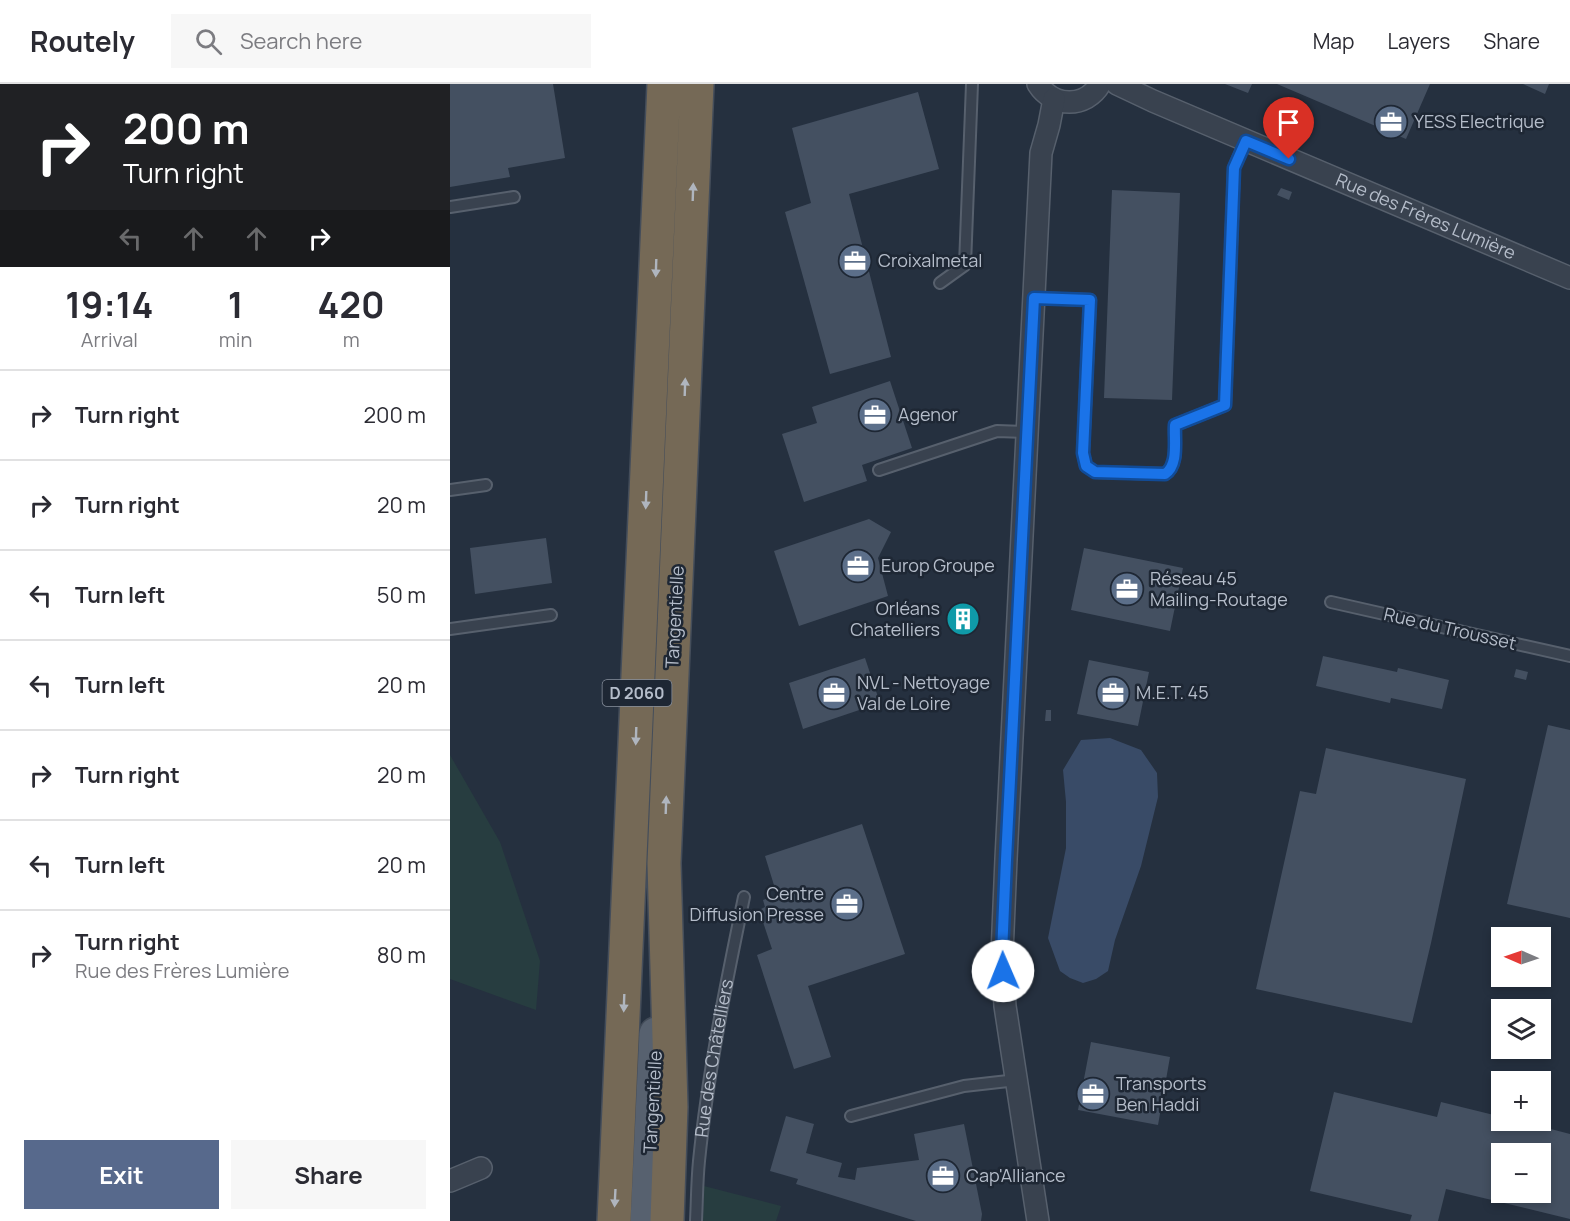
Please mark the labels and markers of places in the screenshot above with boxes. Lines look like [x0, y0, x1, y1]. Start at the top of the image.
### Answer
pin [1263, 97, 1314, 159]
office icon: YESS Electrique [1373, 104, 1409, 140]
place label: YESS Electrique [1414, 109, 1545, 133]
office icon: Croixalmetal [837, 243, 873, 279]
place label: Croixalmetal [878, 248, 983, 272]
office icon: Agenor [857, 397, 893, 433]
place label: Agenor [898, 402, 959, 426]
office icon: Europ Groupe [840, 548, 876, 584]
place label: Europ Groupe [881, 553, 995, 577]
place label: Réseau 45 Mailing-Routage [1150, 566, 1288, 611]
office icon: Réseau 45 Mailing-Routage [1109, 571, 1145, 607]
place label: Orléans Chatelliers [850, 596, 940, 641]
building icon: Orléans Chatelliers [945, 601, 981, 637]
place label: NVL - Nettoyage Val de Loire [857, 670, 990, 715]
office icon: NVL - Nettoyage Val de Loire [816, 675, 852, 711]
office icon: M.E.T. 45 [1095, 675, 1131, 711]
place label: M.E.T. 45 [1136, 680, 1209, 704]
place label: Centre Diffusion Presse [689, 881, 824, 926]
office icon: Centre Diffusion Presse [829, 886, 865, 922]
place label: Transports Ben Haddi [1116, 1071, 1207, 1116]
office icon: Transports Ben Haddi [1075, 1076, 1111, 1112]
office icon: Cap'Alliance [925, 1158, 961, 1194]
place label: Cap'Alliance [966, 1163, 1066, 1187]

